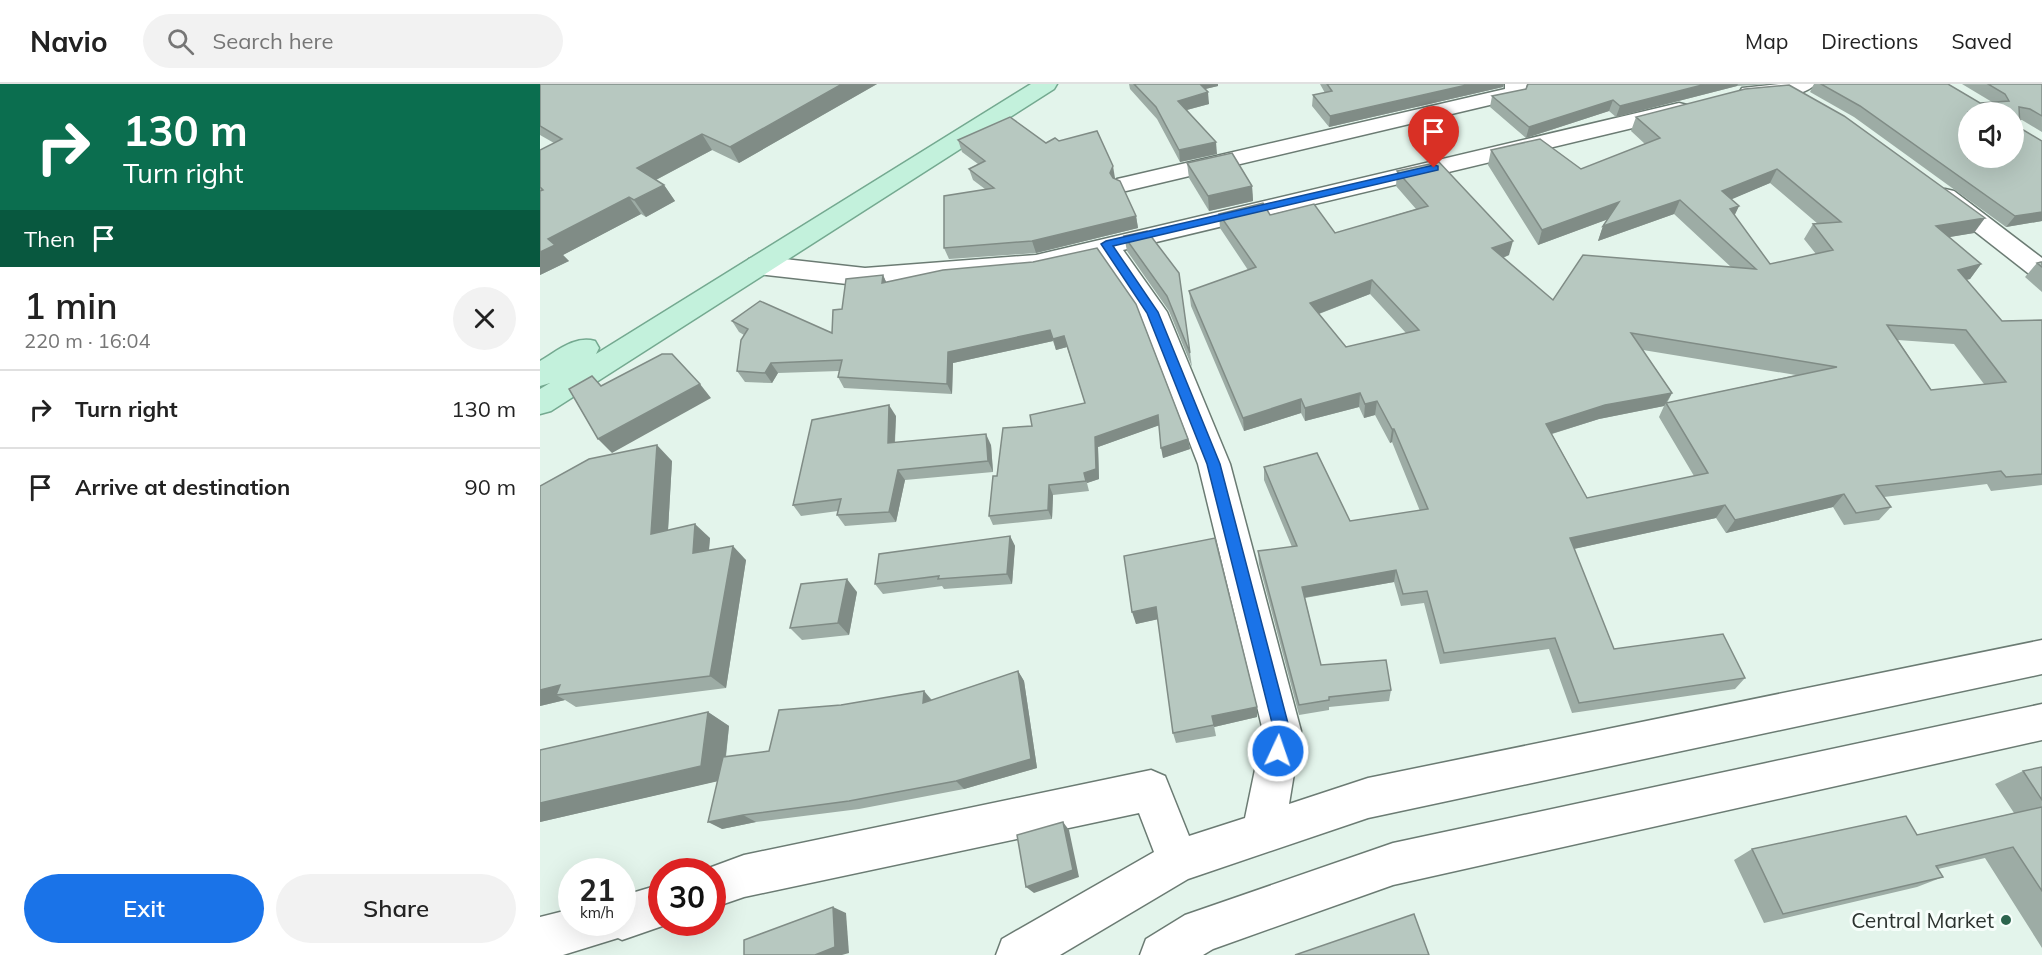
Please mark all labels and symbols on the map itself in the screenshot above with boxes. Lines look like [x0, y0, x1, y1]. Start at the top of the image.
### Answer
pin [1408, 106, 1459, 168]
position arrow [1246, 719, 1310, 783]
speed limit sign: 30 [648, 858, 726, 936]
place label: Central Market [1851, 907, 1994, 933]
marker: Central Market [1999, 913, 2013, 927]

